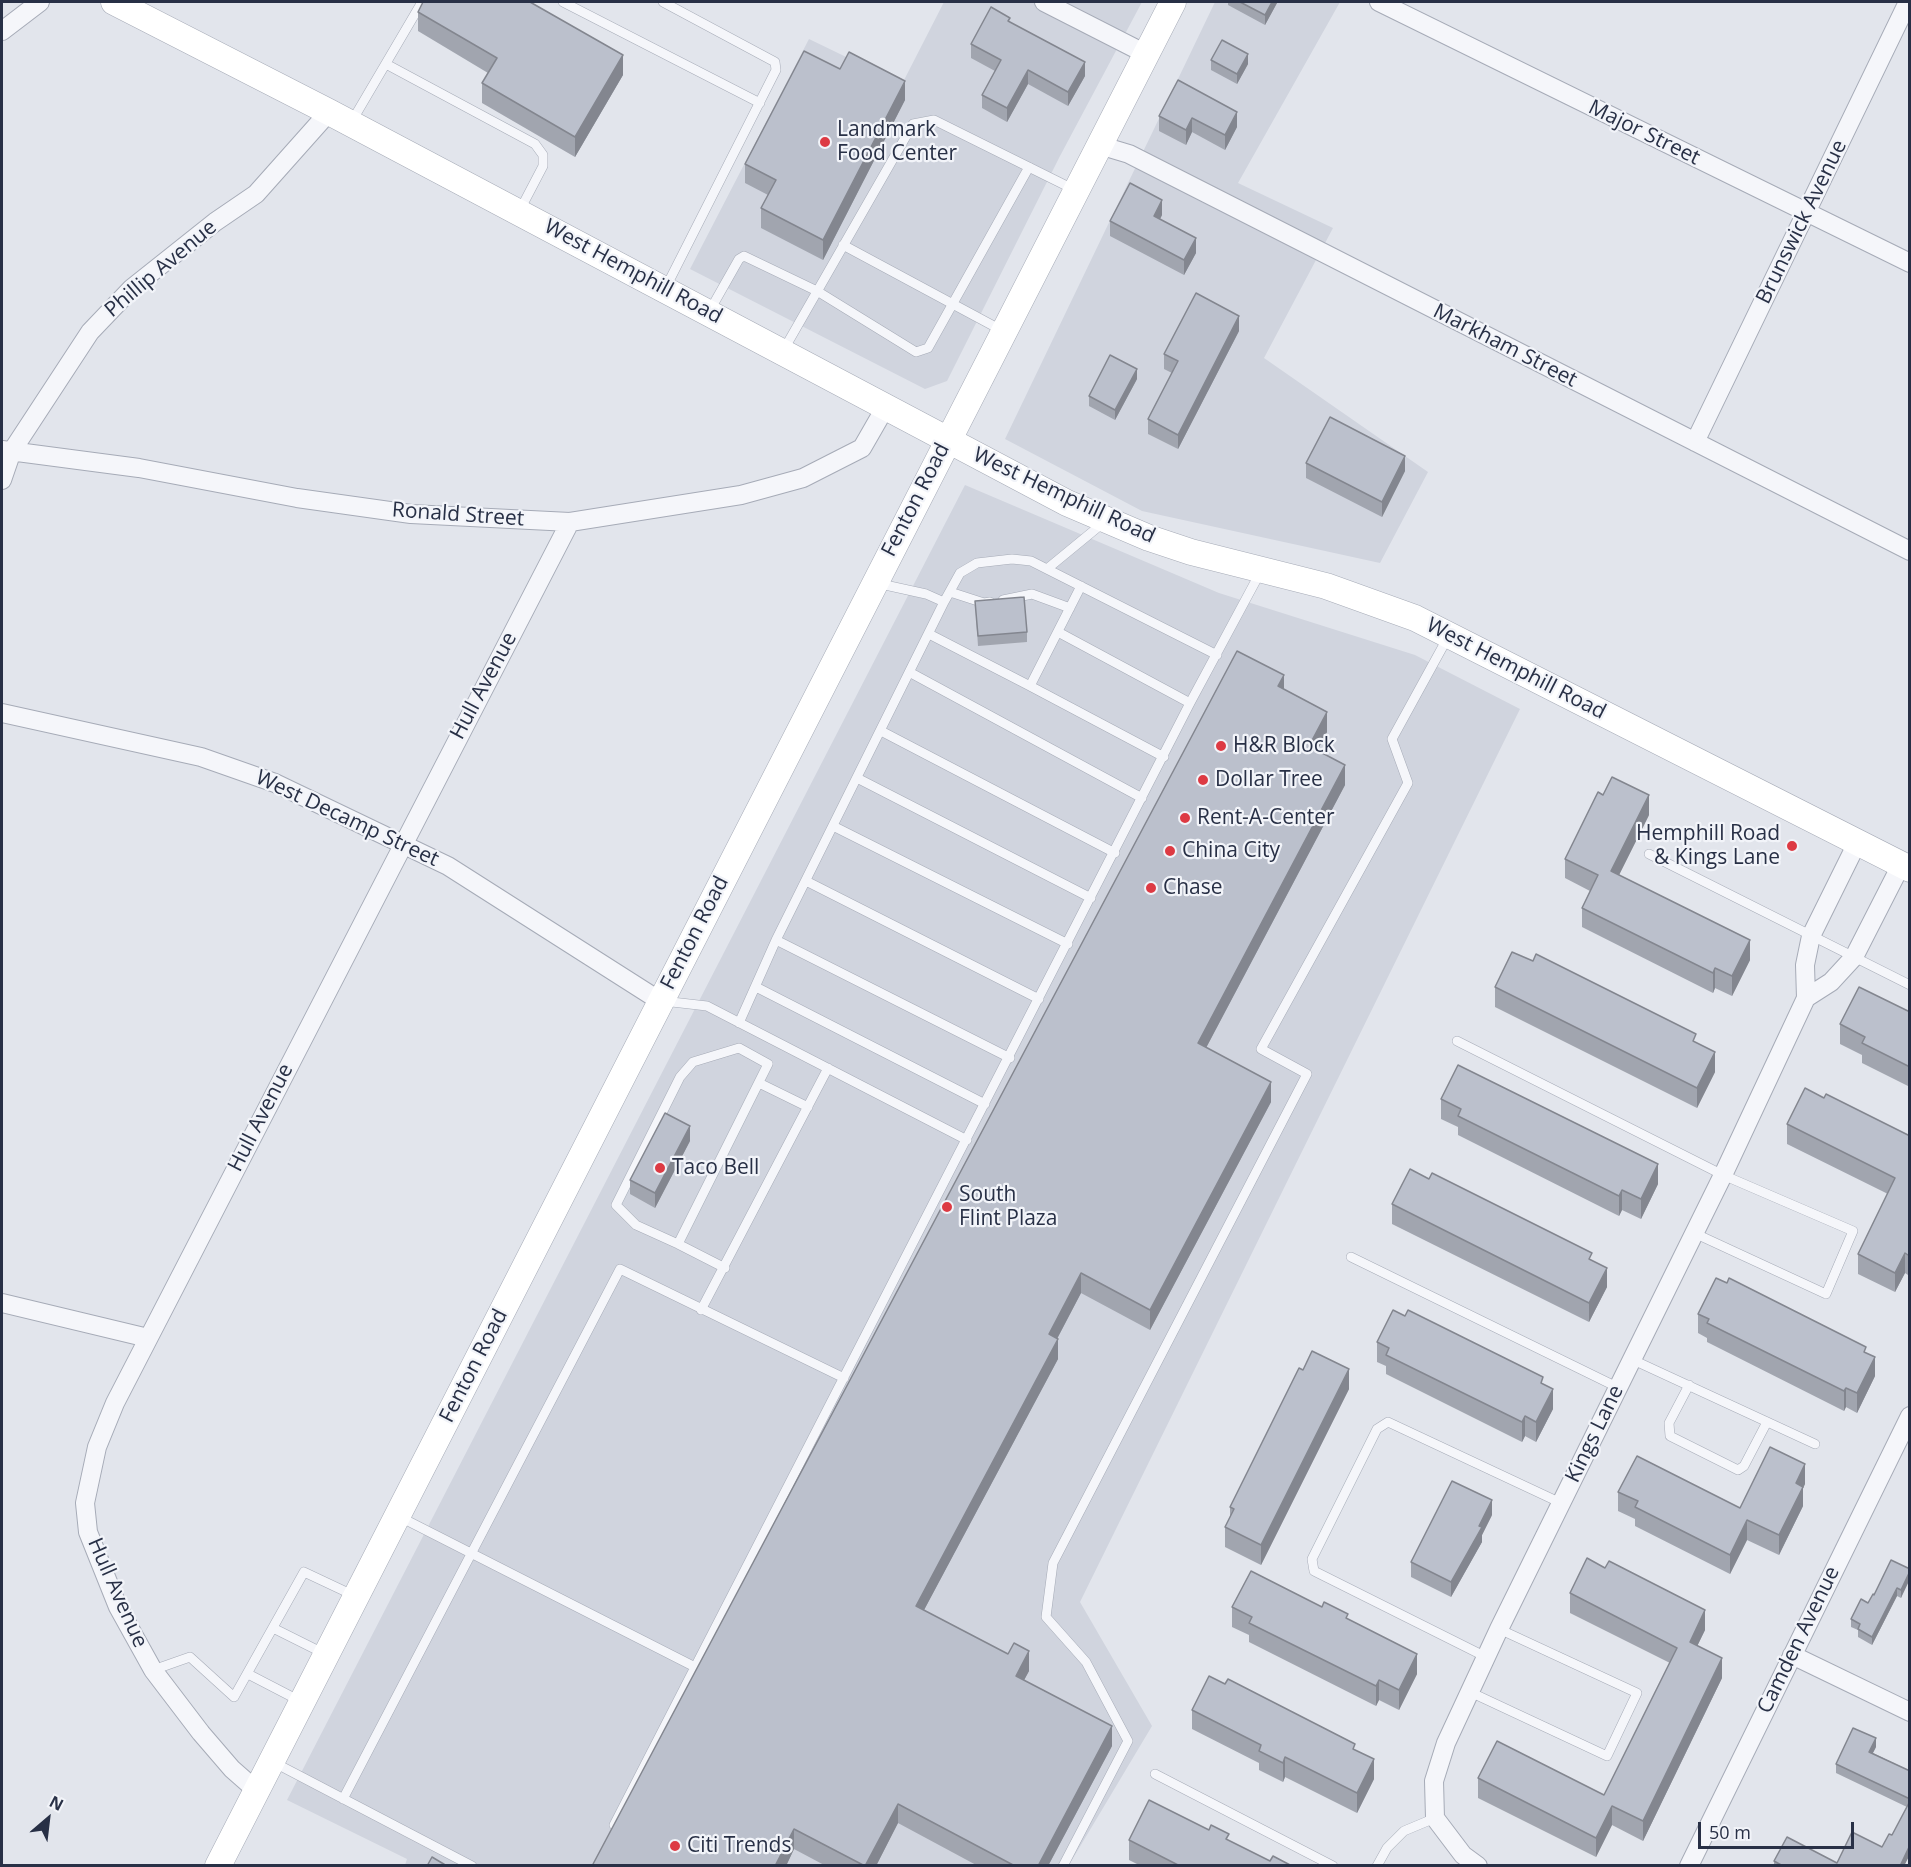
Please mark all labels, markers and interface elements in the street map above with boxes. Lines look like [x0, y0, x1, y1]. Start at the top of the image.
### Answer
street label: Major Street [1584, 95, 1704, 171]
place label: Landmark Food Center [837, 117, 957, 167]
marker: Landmark Food Center [818, 135, 832, 149]
street label: Brunswick Avenue [1751, 136, 1853, 308]
street label: West Hemphill Road [540, 214, 726, 330]
street label: Phillip Avenue [100, 215, 222, 323]
street label: Markham Street [1429, 299, 1581, 393]
street label: Fenton Road [877, 439, 955, 561]
street label: West Hemphill Road [969, 443, 1159, 549]
street label: Ronald Street [391, 498, 525, 532]
street label: West Hemphill Road [1422, 613, 1610, 725]
street label: Hull Avenue [445, 628, 523, 744]
place label: H&R Block [1233, 733, 1335, 759]
marker: H&R Block [1214, 739, 1228, 753]
street label: West Decamp Street [251, 765, 443, 873]
place label: Dollar Tree [1215, 767, 1323, 793]
marker: Dollar Tree [1196, 773, 1210, 787]
place label: Rent-A-Center [1197, 805, 1335, 831]
marker: Rent-A-Center [1178, 811, 1192, 825]
place label: Hemphill Road & Kings Lane [1636, 821, 1780, 871]
place label: China City [1182, 838, 1280, 864]
marker: Hemphill Road & Kings Lane [1785, 839, 1799, 853]
marker: China City [1163, 844, 1177, 858]
street label: Fenton Road [656, 872, 734, 994]
place label: Chase [1163, 875, 1223, 901]
marker: Chase [1144, 881, 1158, 895]
street label: Hull Avenue [223, 1060, 299, 1176]
place label: Taco Bell [672, 1155, 759, 1181]
marker: Taco Bell [653, 1161, 667, 1175]
place label: South Flint Plaza [959, 1182, 1057, 1232]
marker: South Flint Plaza [940, 1200, 954, 1214]
street label: Fenton Road [435, 1305, 513, 1427]
street label: Kings Lane [1561, 1381, 1629, 1487]
street label: Hull Avenue [82, 1534, 152, 1652]
street label: Camden Avenue [1753, 1562, 1845, 1718]
north arrow [18, 1789, 78, 1849]
text: N [46, 1790, 67, 1816]
scale bar [1701, 1810, 1857, 1848]
text: 50 m [1709, 1820, 1751, 1844]
place label: Citi Trends [687, 1833, 791, 1859]
marker: Citi Trends [668, 1839, 682, 1853]

